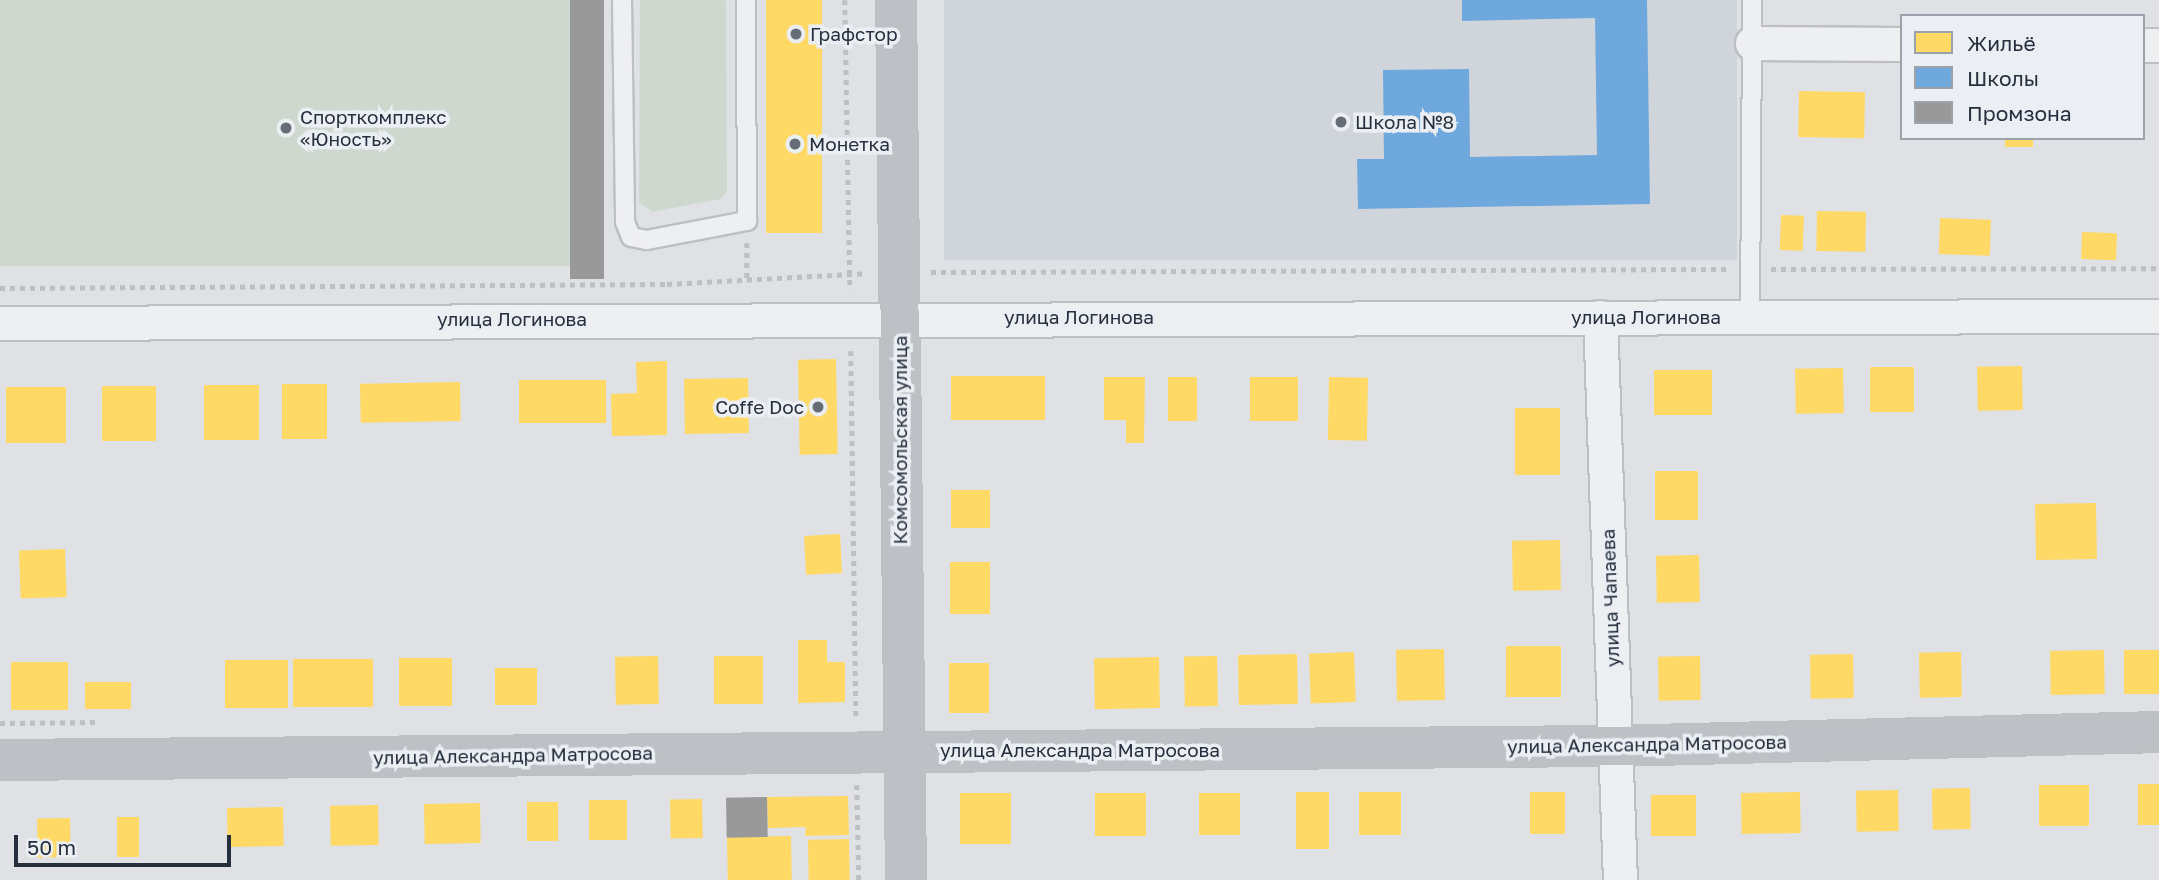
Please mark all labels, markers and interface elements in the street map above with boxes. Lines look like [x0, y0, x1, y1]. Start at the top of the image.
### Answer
legend [1900, 14, 2145, 140]
place label: Графстор [810, 23, 898, 45]
marker: Графстор [788, 26, 804, 42]
text: Жильё [1967, 30, 2036, 56]
text: Школы [1967, 65, 2039, 91]
text: Промзона [1967, 100, 2072, 126]
place label: Спорткомплекс «Юность» [300, 106, 447, 150]
place label: Школа №8 [1355, 111, 1454, 133]
marker: Школа №8 [1333, 114, 1349, 130]
marker: Спорткомплекс «Юность» [278, 120, 294, 136]
place label: Монетка [809, 133, 890, 155]
marker: Монетка [787, 136, 803, 152]
street label: улица Логинова [1004, 306, 1154, 328]
street label: улица Логинова [1571, 306, 1721, 328]
street label: улица Логинова [437, 308, 587, 330]
street label: Комсомольская улица [889, 336, 911, 544]
place label: Coffe Doc [715, 396, 804, 418]
marker: Coffe Doc [810, 399, 826, 415]
street label: улица Чапаева [1596, 528, 1624, 668]
street label: улица Александра Матросова [1507, 730, 1787, 758]
street label: улица Александра Матросова [940, 739, 1220, 761]
street label: улица Александра Матросова [373, 741, 653, 769]
scale bar [18, 820, 234, 864]
text: 50 m [27, 834, 76, 860]

